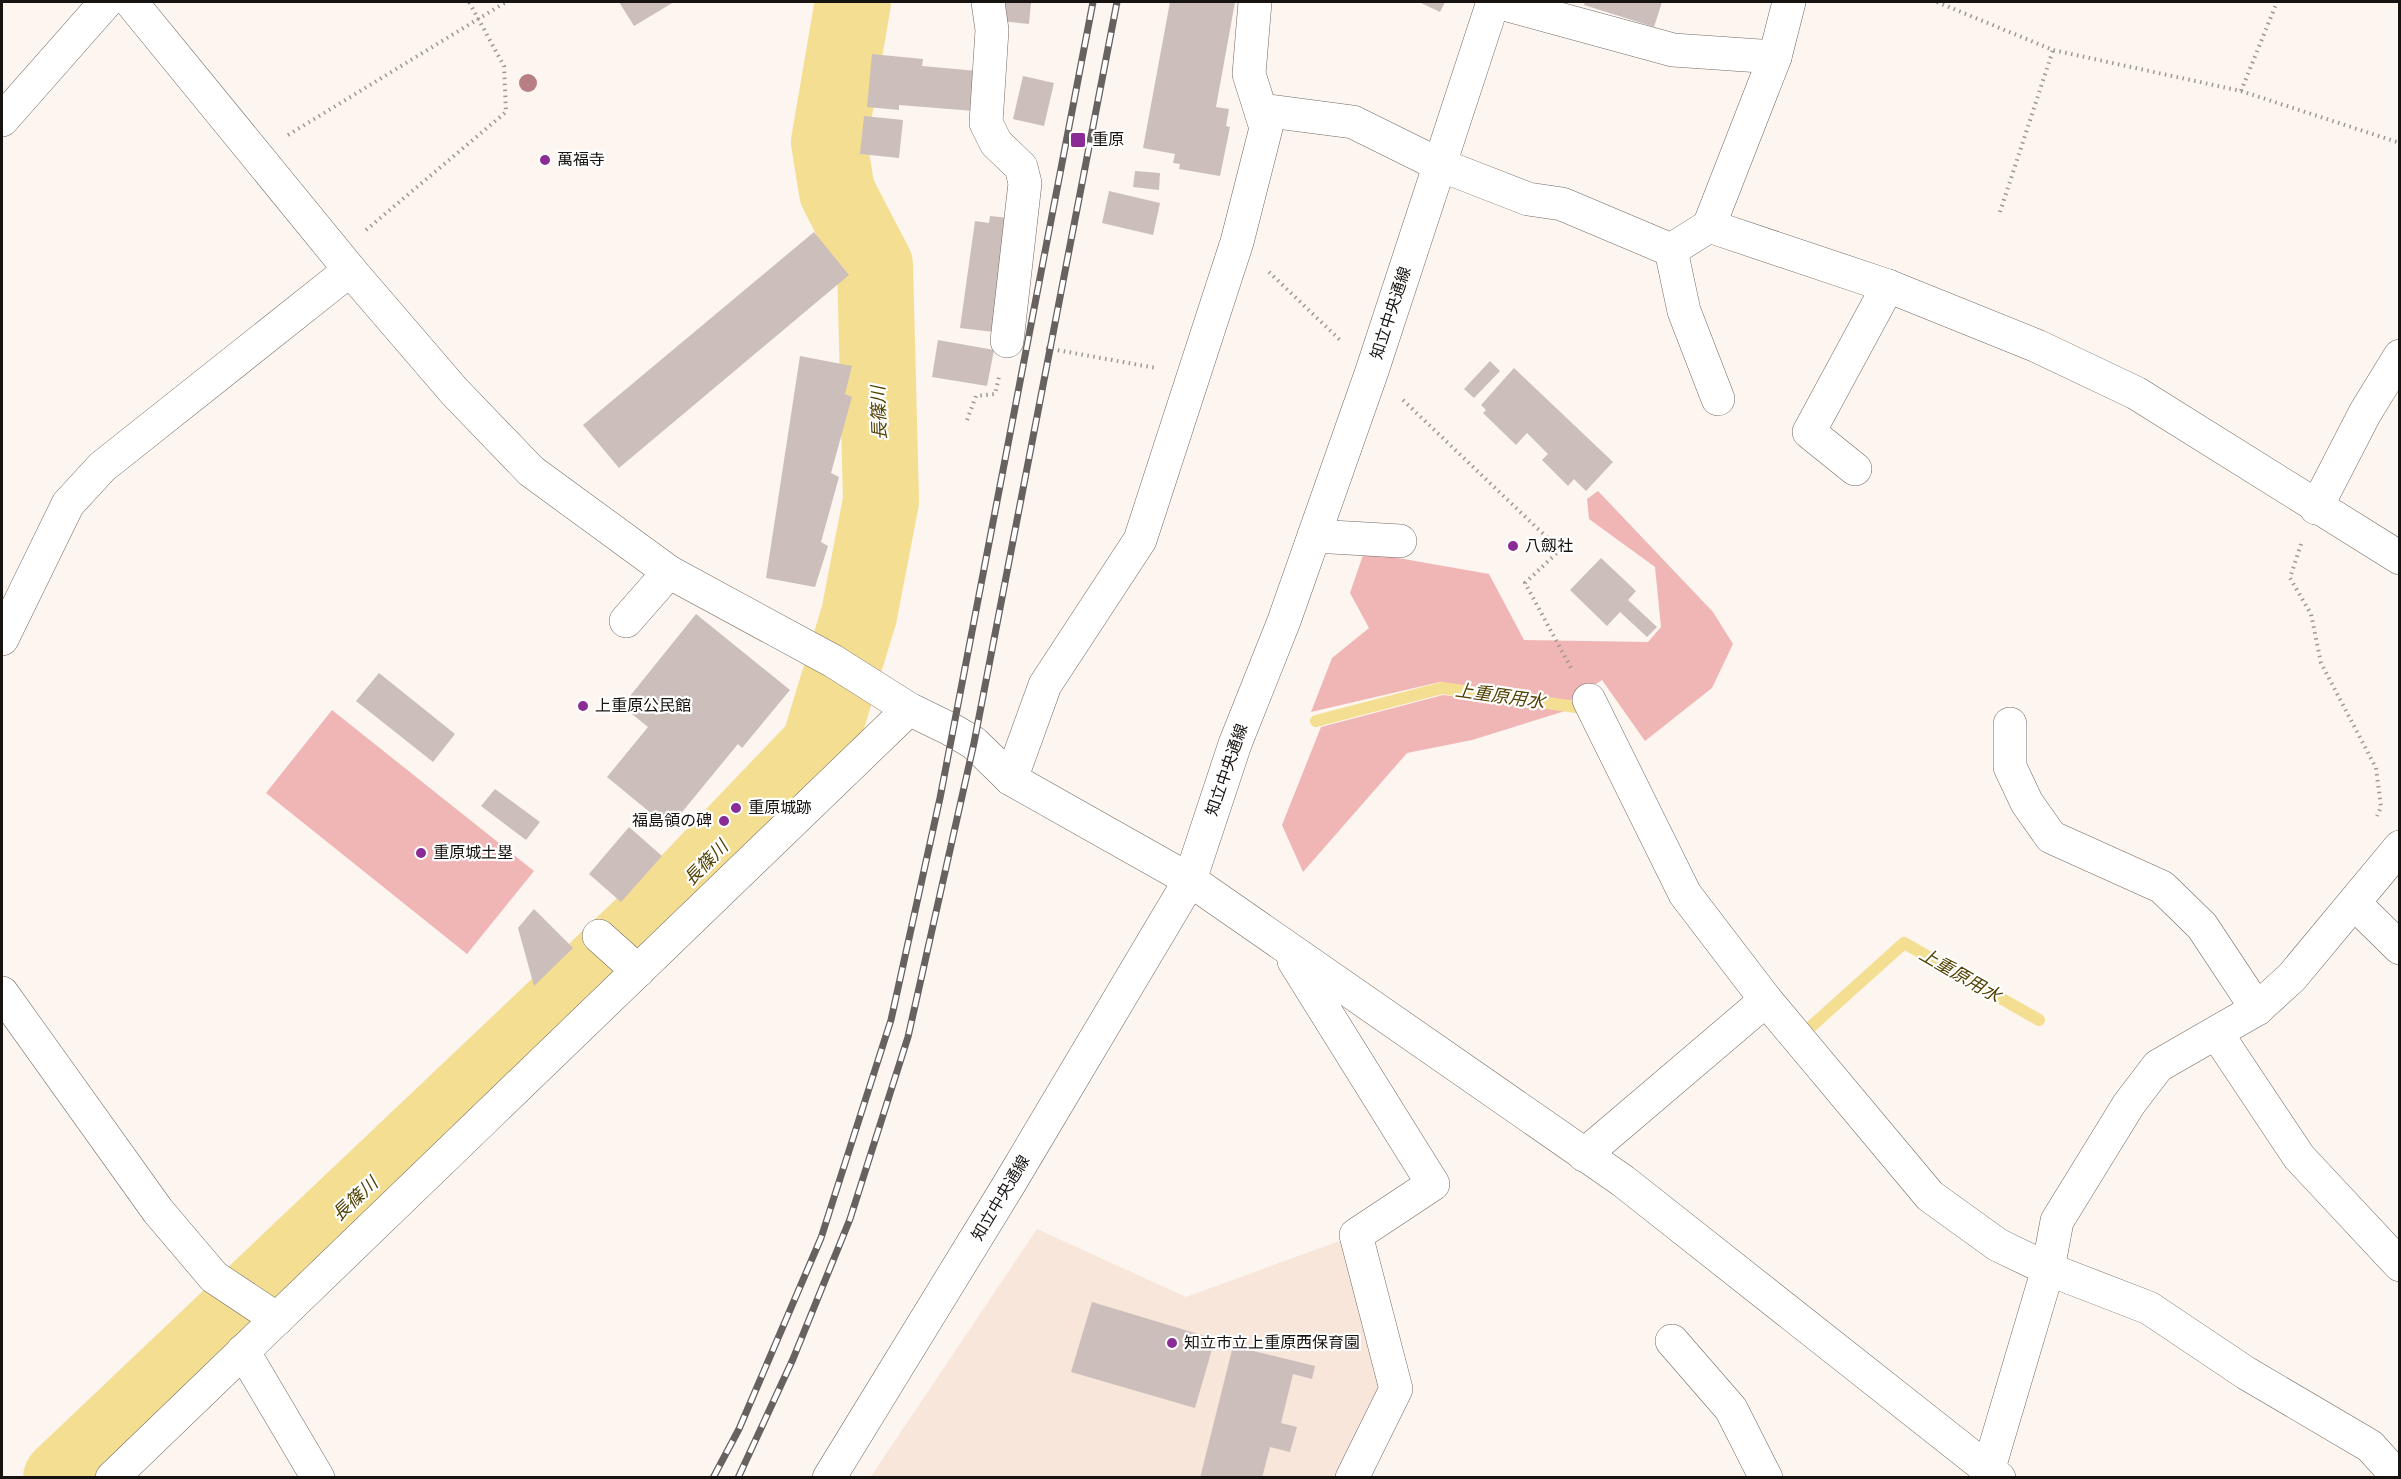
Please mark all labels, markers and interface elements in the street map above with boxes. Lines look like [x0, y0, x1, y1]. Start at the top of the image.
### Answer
place label: 重原 [1092, 130, 1124, 150]
marker: 重原 [1069, 131, 1087, 149]
place label: 萬福寺 [557, 150, 605, 170]
marker: 萬福寺 [538, 153, 552, 167]
street label: 知立中央通線 [1367, 264, 1415, 362]
water label: 長篠川 [867, 384, 891, 440]
place label: 八劔社 [1525, 536, 1573, 556]
marker: 八劔社 [1506, 539, 1520, 553]
water label: 上重原用水 [1454, 679, 1548, 713]
place label: 上重原公民館 [595, 696, 691, 716]
marker: 上重原公民館 [576, 699, 590, 713]
street label: 知立中央通線 [1202, 721, 1252, 819]
place label: 重原城跡 [748, 798, 812, 818]
marker: 重原城跡 [729, 801, 743, 815]
place label: 福島領の碑 [632, 811, 712, 831]
marker: 福島領の碑 [717, 814, 731, 828]
water label: 長篠川 [679, 834, 734, 890]
place label: 重原城土塁 [433, 843, 513, 863]
marker: 重原城土塁 [414, 846, 428, 860]
water label: 上重原用水 [1916, 943, 2006, 1008]
street label: 知立中央通線 [968, 1152, 1034, 1244]
water label: 長篠川 [328, 1171, 384, 1225]
place label: 知立市立上重原西保育園 [1184, 1333, 1360, 1353]
marker: 知立市立上重原西保育園 [1165, 1336, 1179, 1350]

